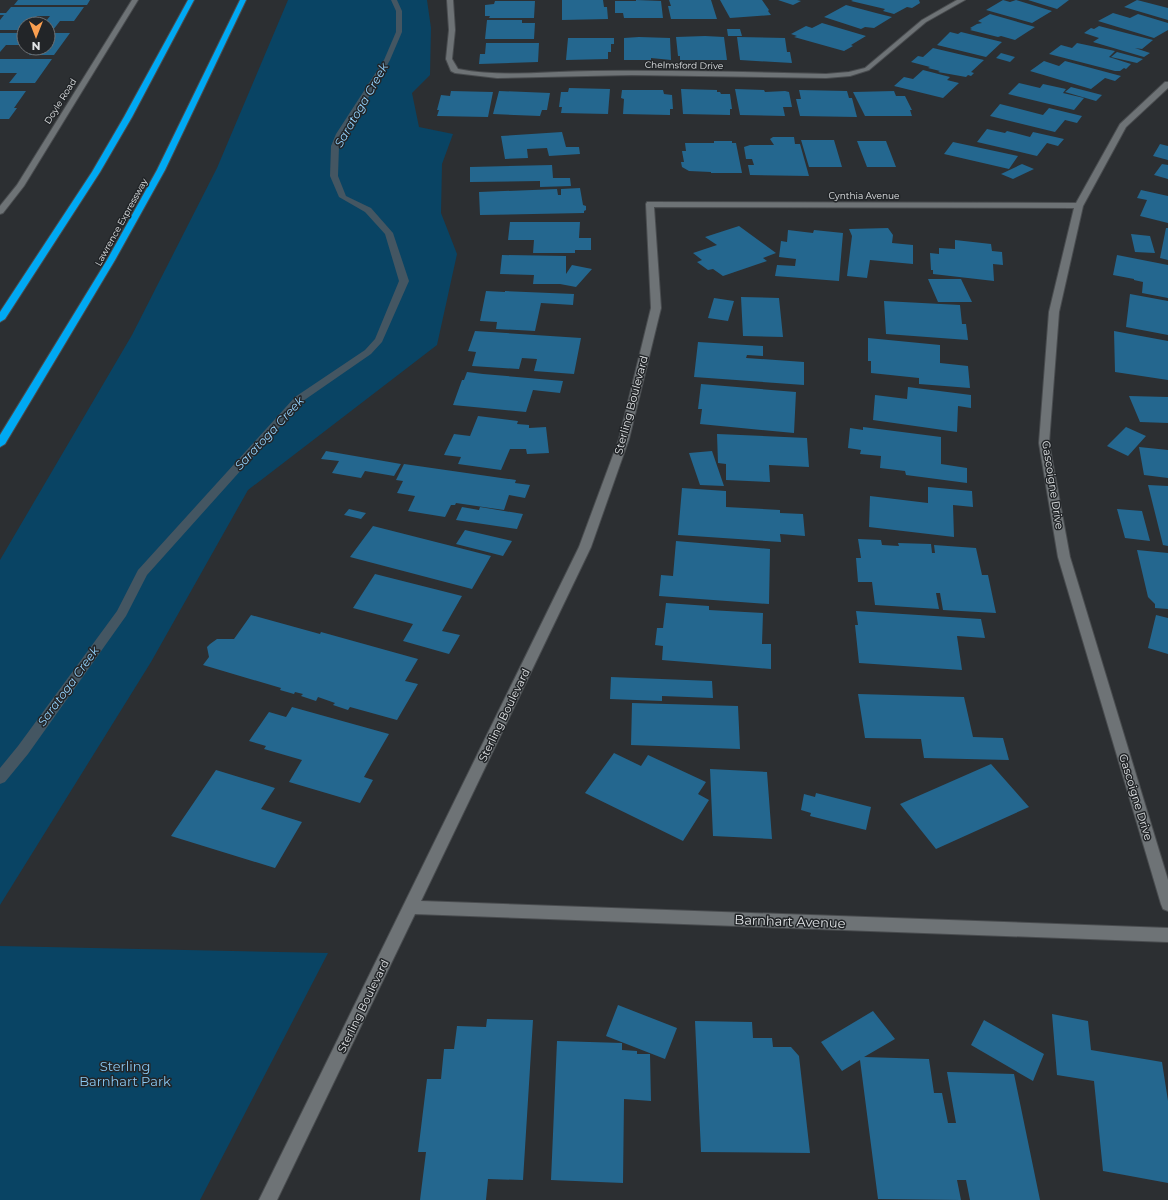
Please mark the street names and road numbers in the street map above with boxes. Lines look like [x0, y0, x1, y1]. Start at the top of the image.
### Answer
street label: Chelmsford Drive [645, 59, 724, 71]
street label: Doyle Road [42, 76, 78, 126]
street label: Lawrence Expressway [92, 176, 150, 268]
street label: Cynthia Avenue [828, 190, 900, 201]
street label: Sterling Boulevard [611, 354, 651, 456]
street label: Gascoigne Drive [1039, 440, 1067, 531]
street label: Sterling Boulevard [475, 666, 533, 764]
street label: Gascoigne Drive [1116, 752, 1156, 842]
street label: Barnhart Avenue [734, 911, 846, 931]
street label: Sterling Boulevard [334, 957, 392, 1055]

